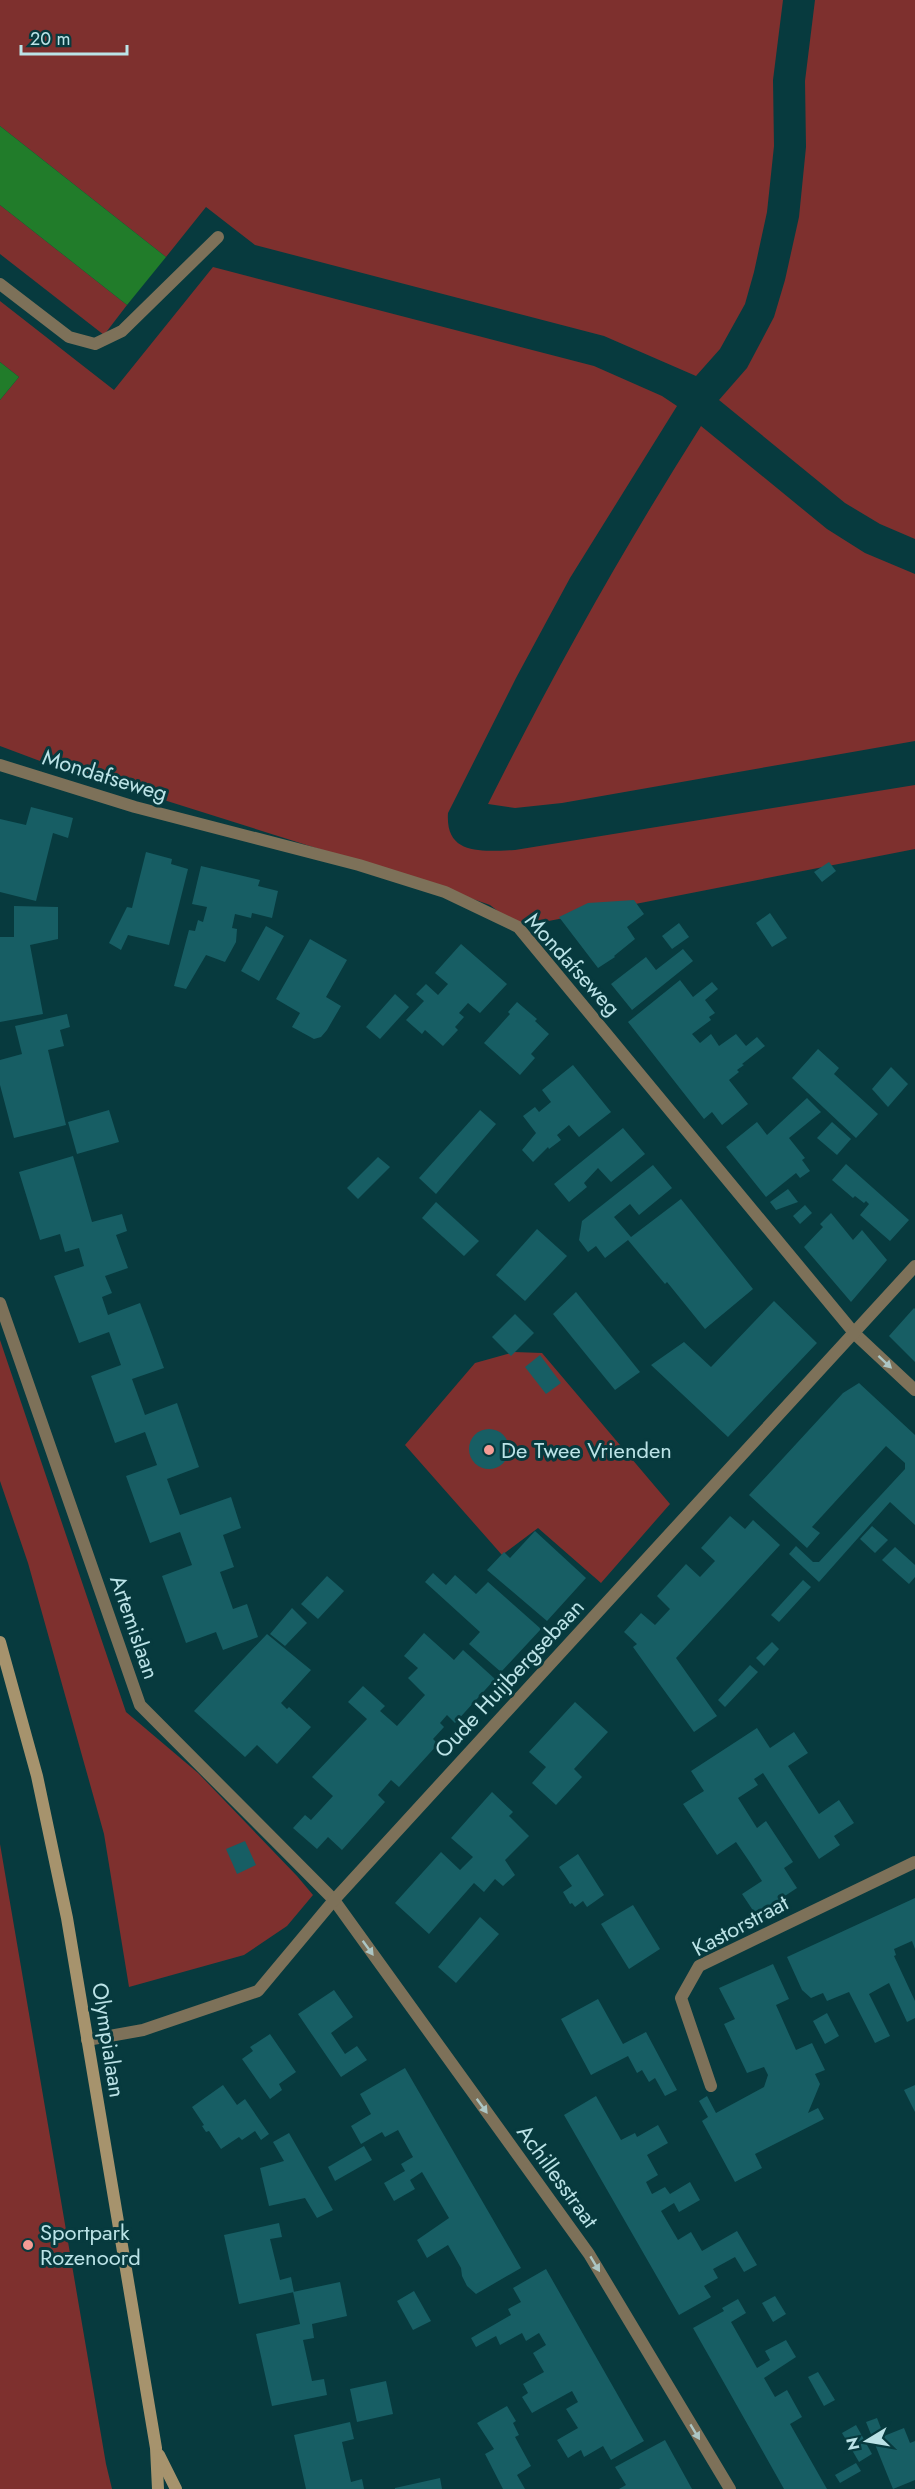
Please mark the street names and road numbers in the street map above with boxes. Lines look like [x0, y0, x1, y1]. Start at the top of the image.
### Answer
street label: Mondafseweg [39, 741, 171, 809]
street label: Mondafseweg [518, 905, 628, 1023]
street label: Artemislaan [102, 1571, 168, 1683]
street label: Oude Huijbergsebaan [427, 1591, 591, 1765]
street label: Kastorstraat [686, 1886, 794, 1964]
street label: Olympialaan [84, 1980, 134, 2100]
street label: Achillesstraat [510, 2118, 607, 2235]

